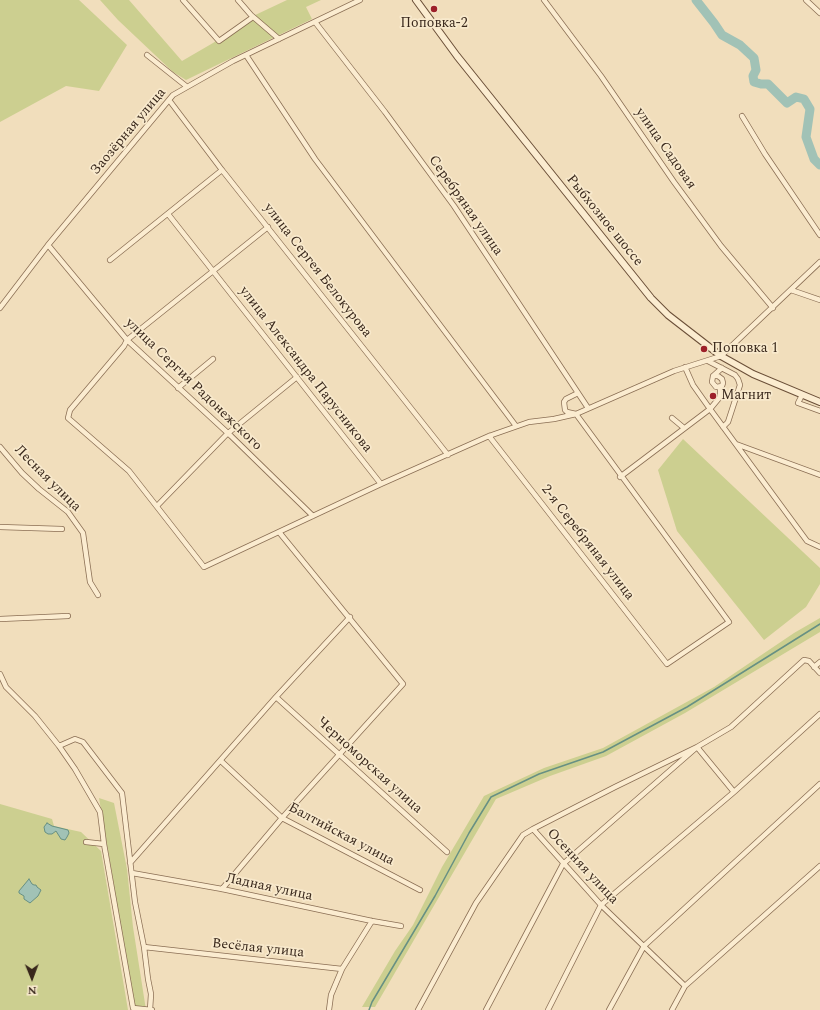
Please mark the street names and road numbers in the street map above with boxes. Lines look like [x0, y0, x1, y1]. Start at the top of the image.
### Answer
street label: Заозёрная улица [88, 85, 170, 179]
street label: улица Садовая [631, 105, 699, 193]
street label: Серебряная улица [424, 153, 506, 259]
street label: Рыбхозное шоссе [562, 172, 646, 270]
street label: улица Сергея Белокурова [259, 200, 375, 342]
street label: улица Александра Парусникова [235, 284, 375, 456]
street label: улица Сергия Радонежского [121, 315, 265, 455]
street label: Лесная улица [10, 442, 84, 516]
street label: 2-я Серебряная улица [537, 482, 637, 604]
street label: Черноморская улица [313, 714, 425, 818]
street label: Балтийская улица [285, 800, 397, 870]
street label: Осенняя улица [543, 826, 621, 908]
street label: Ладная улица [224, 871, 314, 905]
street label: Весёлая улица [211, 936, 305, 962]

